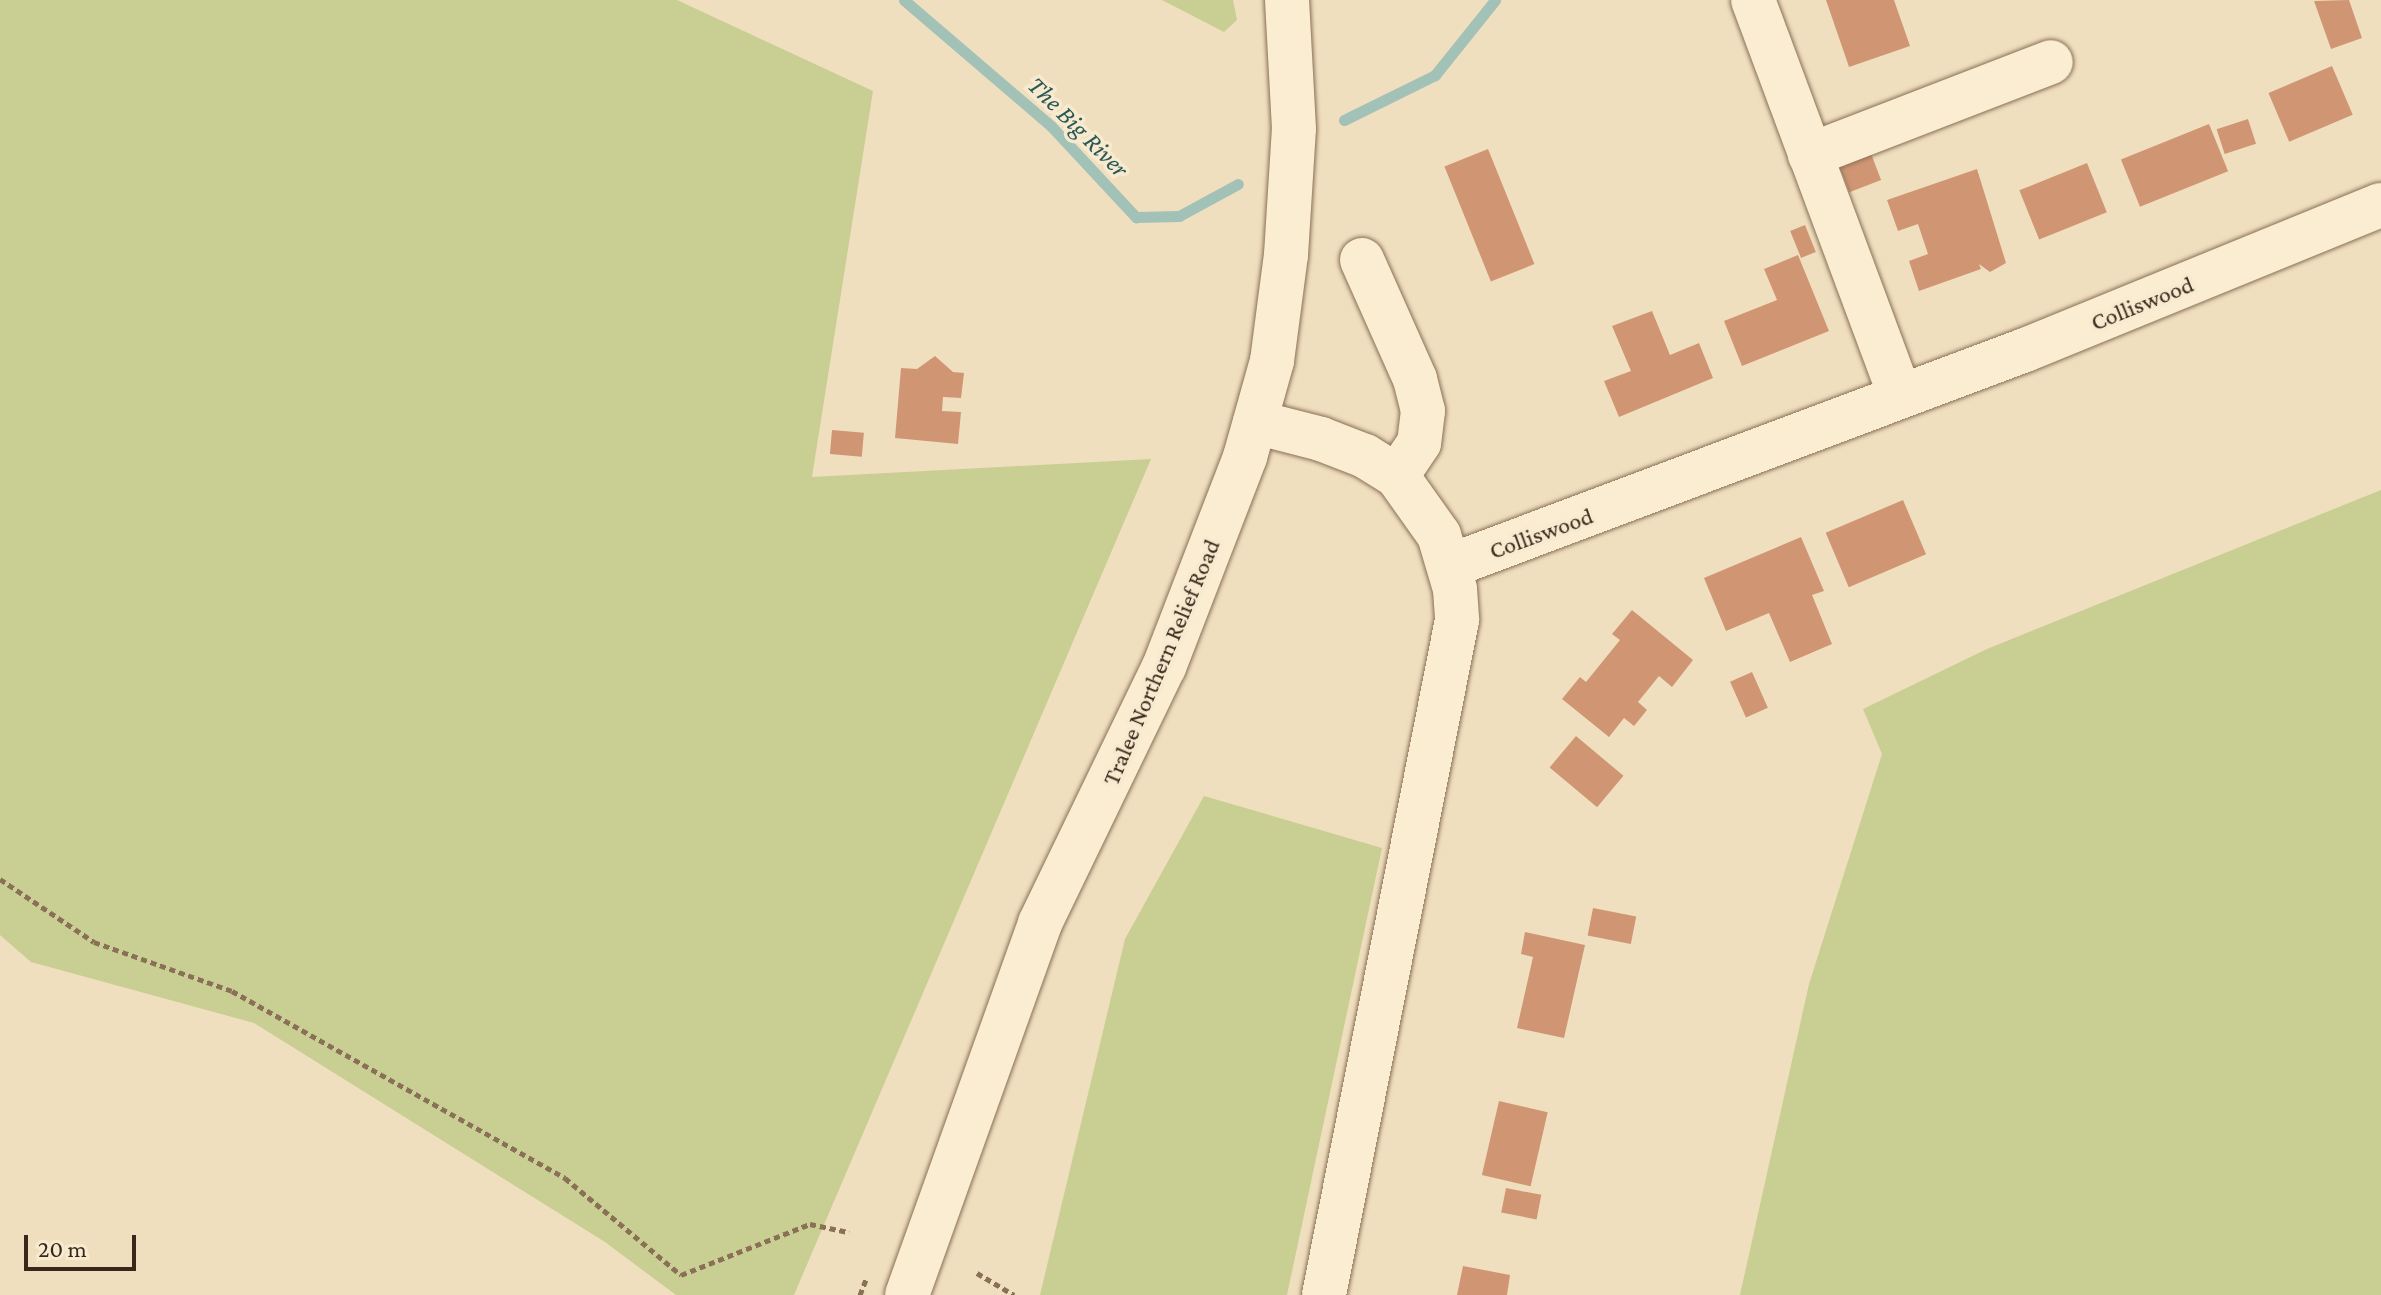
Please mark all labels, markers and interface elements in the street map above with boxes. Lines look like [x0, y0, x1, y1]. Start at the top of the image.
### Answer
water label: The Big River [1021, 70, 1135, 184]
street label: Colliswood [2087, 269, 2197, 337]
street label: Colliswood [1485, 501, 1597, 565]
street label: Tralee Northern Relief Road [1096, 535, 1226, 789]
scale bar [28, 1219, 140, 1269]
text: 20 m [38, 1235, 87, 1262]

